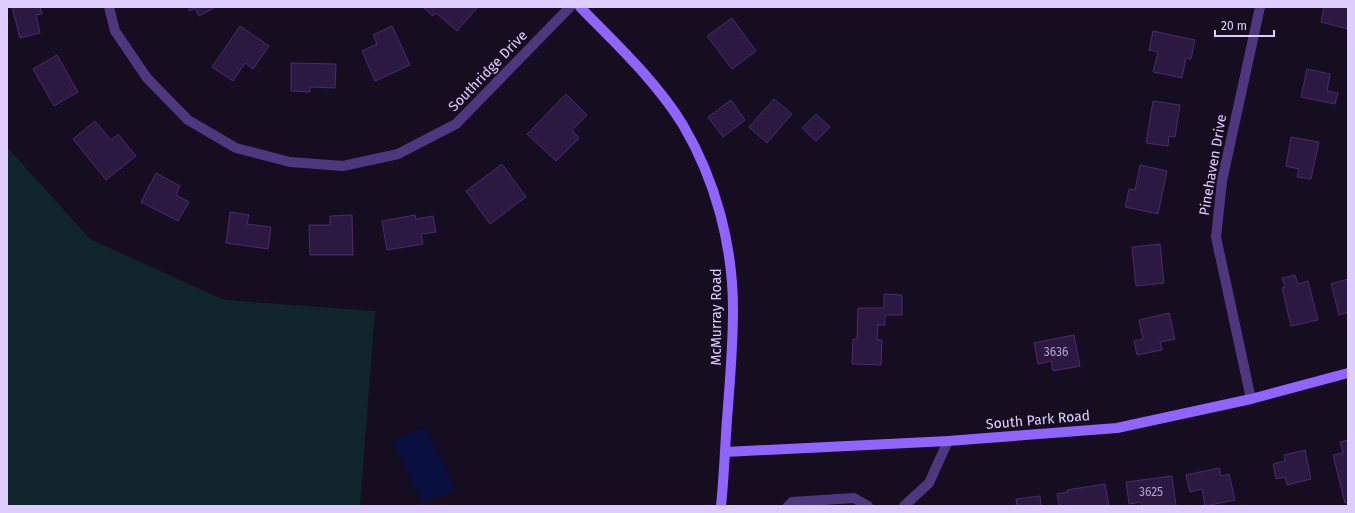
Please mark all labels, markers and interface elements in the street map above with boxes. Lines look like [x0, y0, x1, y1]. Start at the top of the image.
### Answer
scale bar [1215, 12, 1274, 38]
text: 20 m [1221, 19, 1247, 33]
street label: Southridge Drive [445, 27, 531, 115]
street label: Pinehaven Drive [1196, 113, 1230, 217]
street label: McMurray Road [708, 268, 725, 366]
house number: 3636 [1044, 345, 1068, 359]
street label: South Park Road [985, 407, 1091, 433]
house number: 3625 [1139, 485, 1163, 499]

